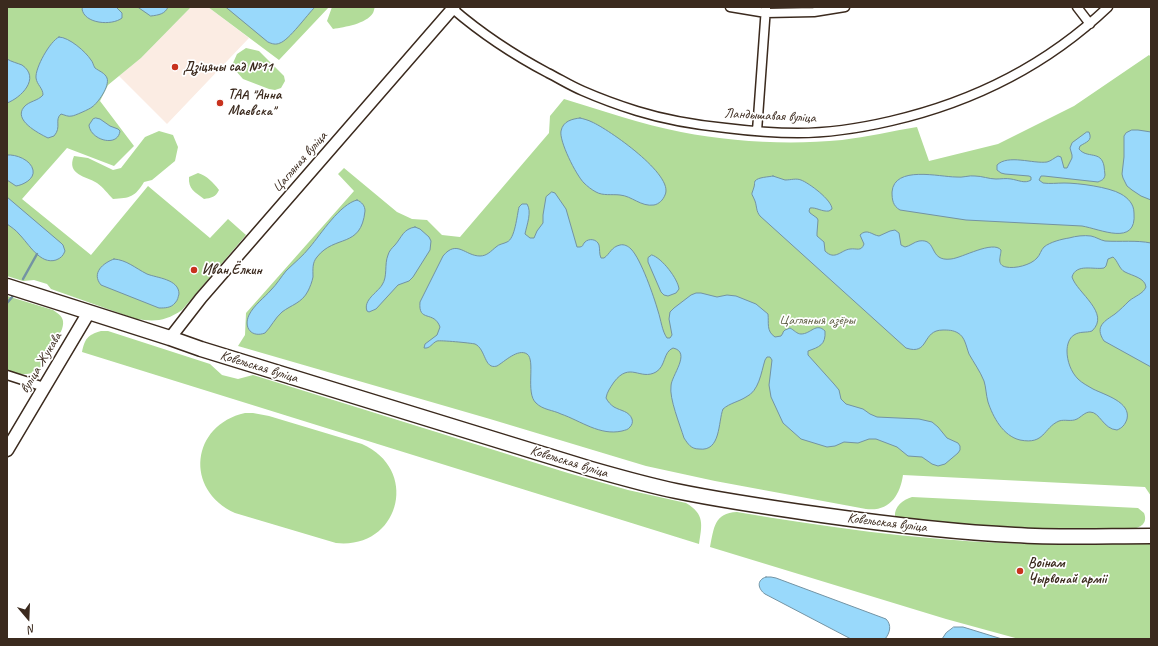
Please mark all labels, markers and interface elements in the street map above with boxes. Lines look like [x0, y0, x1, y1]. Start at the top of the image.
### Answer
place label: Дзіцячы сад №11 [183, 59, 273, 75]
marker: Дзіцячы сад №11 [170, 62, 180, 72]
place label: ТАА "Анна Маевска" [228, 87, 281, 120]
marker: ТАА "Анна Маевска" [215, 98, 225, 108]
street label: Ландышавая вуліца [724, 105, 816, 127]
street label: Цагляная вуліца [269, 128, 331, 196]
place label: Иван Ёлкин [202, 262, 262, 278]
marker: Иван Ёлкин [189, 265, 199, 275]
park label: Цагляныя азёры [779, 312, 855, 328]
street label: вуліца Жукава [16, 330, 66, 396]
street label: Ковельская вуліца [218, 347, 300, 387]
street label: Ковельская вуліца [528, 442, 610, 482]
street label: Ковельская вуліца [846, 510, 928, 536]
place label: Воінам Чырвонай арміі [1028, 555, 1106, 588]
marker: Воінам Чырвонай арміі [1015, 566, 1025, 576]
north arrow [8, 598, 48, 638]
text: N [26, 622, 37, 637]

